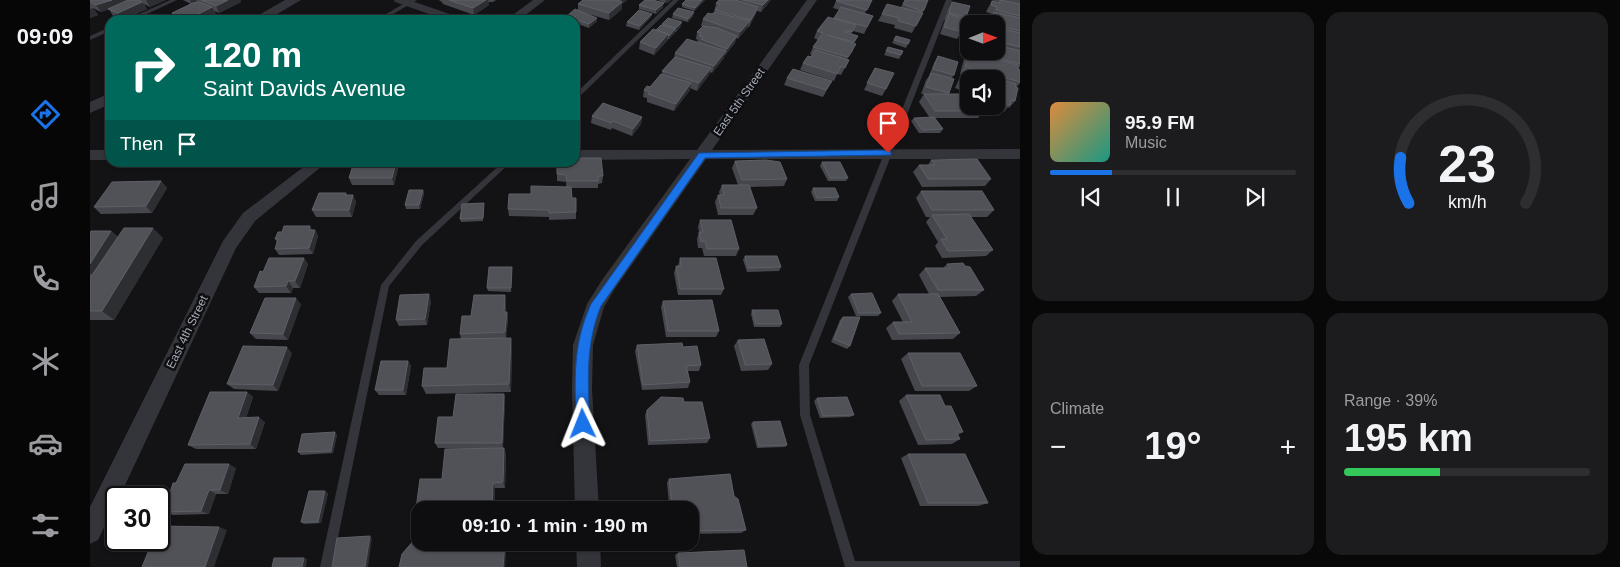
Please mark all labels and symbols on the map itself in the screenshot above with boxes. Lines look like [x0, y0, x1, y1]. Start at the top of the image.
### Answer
north arrow [960, 15, 1005, 60]
street label: East 5th Street [710, 65, 768, 139]
pin [867, 102, 909, 153]
street label: East 4th Street [163, 293, 211, 371]
position arrow [556, 397, 608, 449]
speed limit sign: 30 [105, 486, 170, 551]

